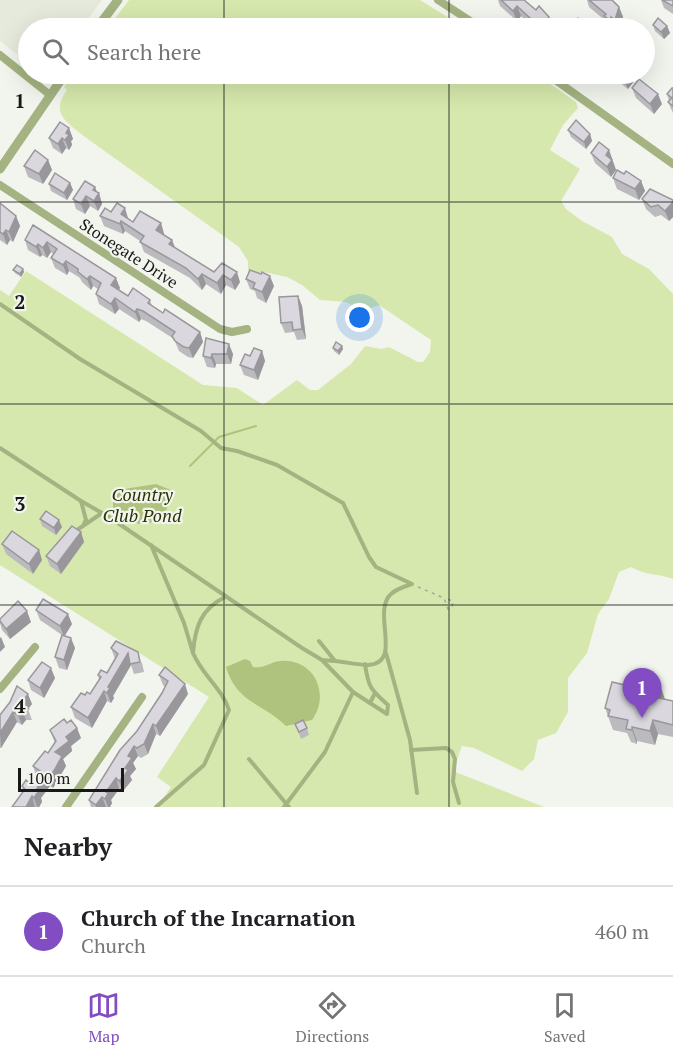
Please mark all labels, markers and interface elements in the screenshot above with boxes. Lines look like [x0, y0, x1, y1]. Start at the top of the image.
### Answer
search box [18, 18, 655, 84]
icon: search [39, 35, 72, 68]
text: Search here [87, 37, 201, 66]
text: 1 [14, 87, 26, 114]
street label: Stonegate Drive [75, 213, 183, 293]
text: 2 [14, 288, 26, 315]
your location [345, 303, 374, 332]
water label: Country Club Pond [102, 482, 182, 527]
text: 3 [14, 490, 26, 517]
pin: 1 [622, 668, 662, 718]
text: 4 [14, 692, 26, 719]
scale bar [18, 765, 124, 792]
text: 100 m [27, 767, 70, 789]
text: Nearby [24, 829, 112, 863]
text: Church of the Incarnation [81, 903, 356, 932]
text: 1 [38, 918, 49, 945]
text: 460 m [595, 918, 649, 945]
text: Church [81, 932, 146, 959]
tab: Map [87, 989, 120, 1047]
tab: Directions [295, 989, 369, 1047]
tab: Saved [544, 989, 586, 1047]

